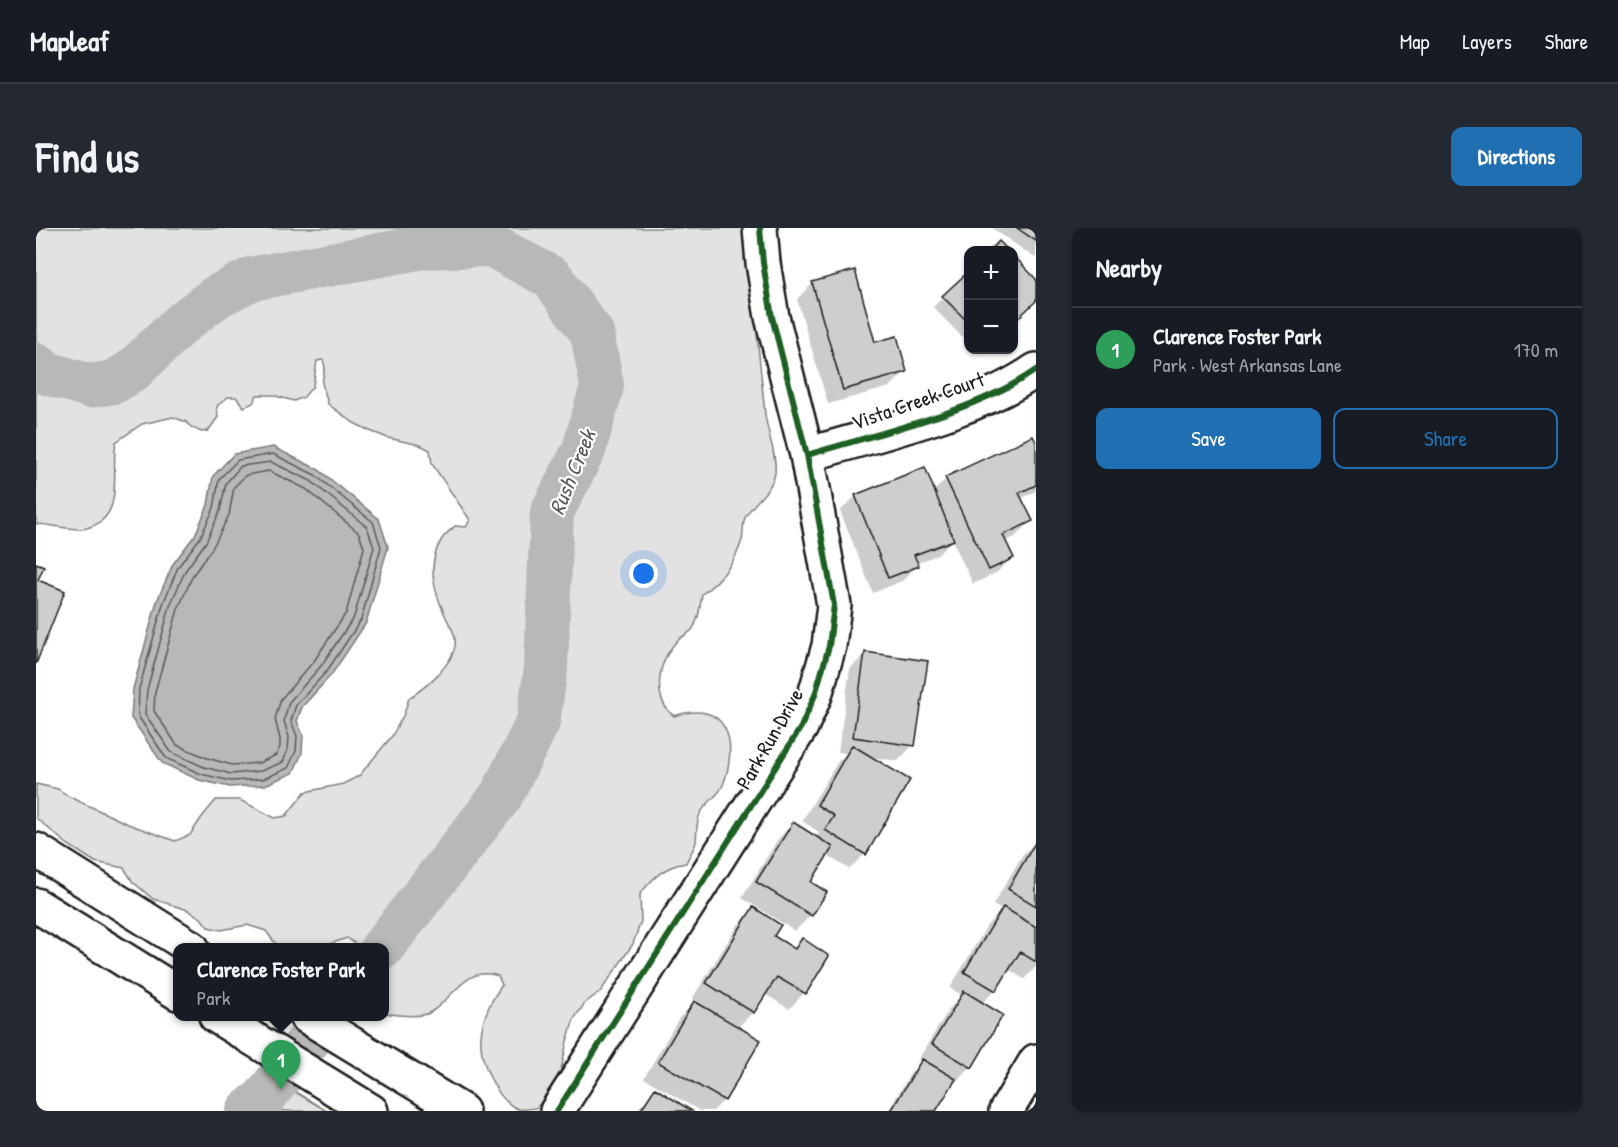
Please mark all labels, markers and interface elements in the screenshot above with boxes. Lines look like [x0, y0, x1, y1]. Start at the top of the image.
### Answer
text: Mapleaf [30, 22, 109, 60]
text: Map [1400, 27, 1429, 56]
text: Layers [1462, 27, 1512, 56]
text: Share [1545, 27, 1588, 56]
button: Directions [1451, 127, 1582, 186]
text: Find us [36, 128, 139, 185]
map controls [964, 246, 1018, 354]
button: + [964, 246, 1018, 300]
text: Nearby [1096, 250, 1162, 285]
button: − [964, 300, 1018, 354]
text: Clarence Foster Park [1153, 321, 1321, 351]
text: 1 [1112, 336, 1119, 363]
text: 170 m [1514, 336, 1558, 363]
text: Park · West Arkansas Lane [1153, 351, 1342, 378]
street label: Vista Creek Court [848, 364, 989, 437]
button: Save [1096, 408, 1321, 469]
button: Share [1333, 408, 1558, 469]
water label: Rush Creek [541, 424, 603, 519]
your location [629, 559, 658, 588]
street label: Park Run Drive [729, 683, 810, 794]
popup [173, 943, 389, 1021]
text: Clarence Foster Park [197, 954, 365, 984]
text: Park [197, 984, 230, 1011]
pin: 1 [262, 1040, 300, 1090]

